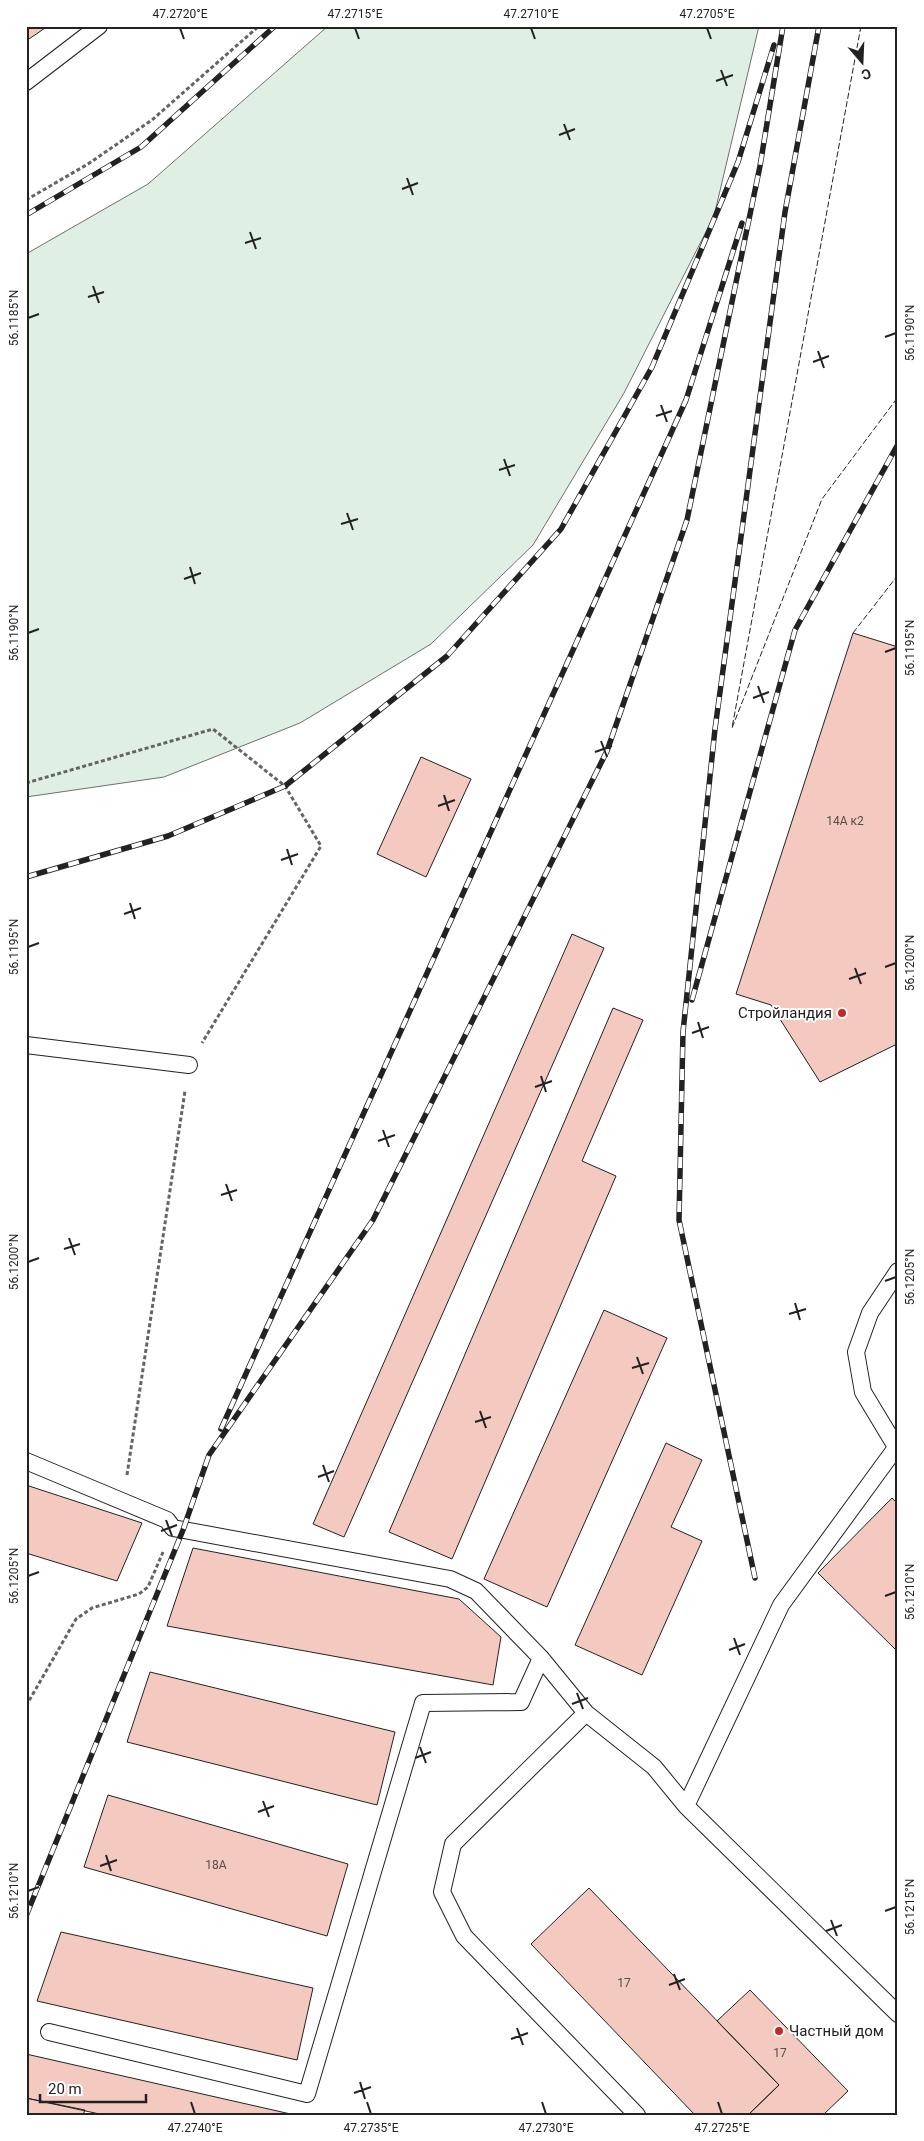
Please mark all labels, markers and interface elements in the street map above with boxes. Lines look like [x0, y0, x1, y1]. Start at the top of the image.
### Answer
text: 47.2720°E [153, 7, 208, 21]
text: 47.2715°E [328, 7, 383, 21]
text: 47.2710°E [504, 7, 559, 21]
text: 47.2705°E [680, 7, 735, 21]
north arrow [836, 38, 886, 88]
text: С [859, 65, 873, 83]
text: 56.1185°N [7, 290, 21, 346]
text: 56.1190°N [903, 305, 917, 361]
text: 56.1190°N [7, 605, 21, 661]
text: 56.1195°N [903, 620, 917, 676]
house number: 14А к2 [826, 814, 864, 828]
text: 56.1195°N [7, 919, 21, 975]
text: 56.1200°N [903, 935, 917, 991]
place label: Стройландия [738, 1004, 832, 1022]
marker: Стройландия [836, 1007, 848, 1019]
text: 56.1200°N [7, 1234, 21, 1290]
text: 56.1205°N [903, 1249, 917, 1305]
text: 56.1205°N [7, 1548, 21, 1604]
text: 56.1210°N [903, 1564, 917, 1620]
house number: 18А [205, 1858, 227, 1872]
text: 56.1210°N [7, 1863, 21, 1919]
text: 56.1215°N [903, 1879, 917, 1935]
house number: 17 [617, 1976, 631, 1990]
place label: Частный дом [789, 2022, 884, 2040]
marker: Частный дом [773, 2025, 785, 2037]
house number: 17 [773, 2046, 787, 2060]
scale bar [40, 2071, 146, 2103]
text: 20 m [48, 2080, 82, 2098]
text: 47.2740°E [168, 2121, 223, 2135]
text: 47.2735°E [344, 2121, 399, 2135]
text: 47.2730°E [519, 2121, 574, 2135]
text: 47.2725°E [695, 2121, 750, 2135]

